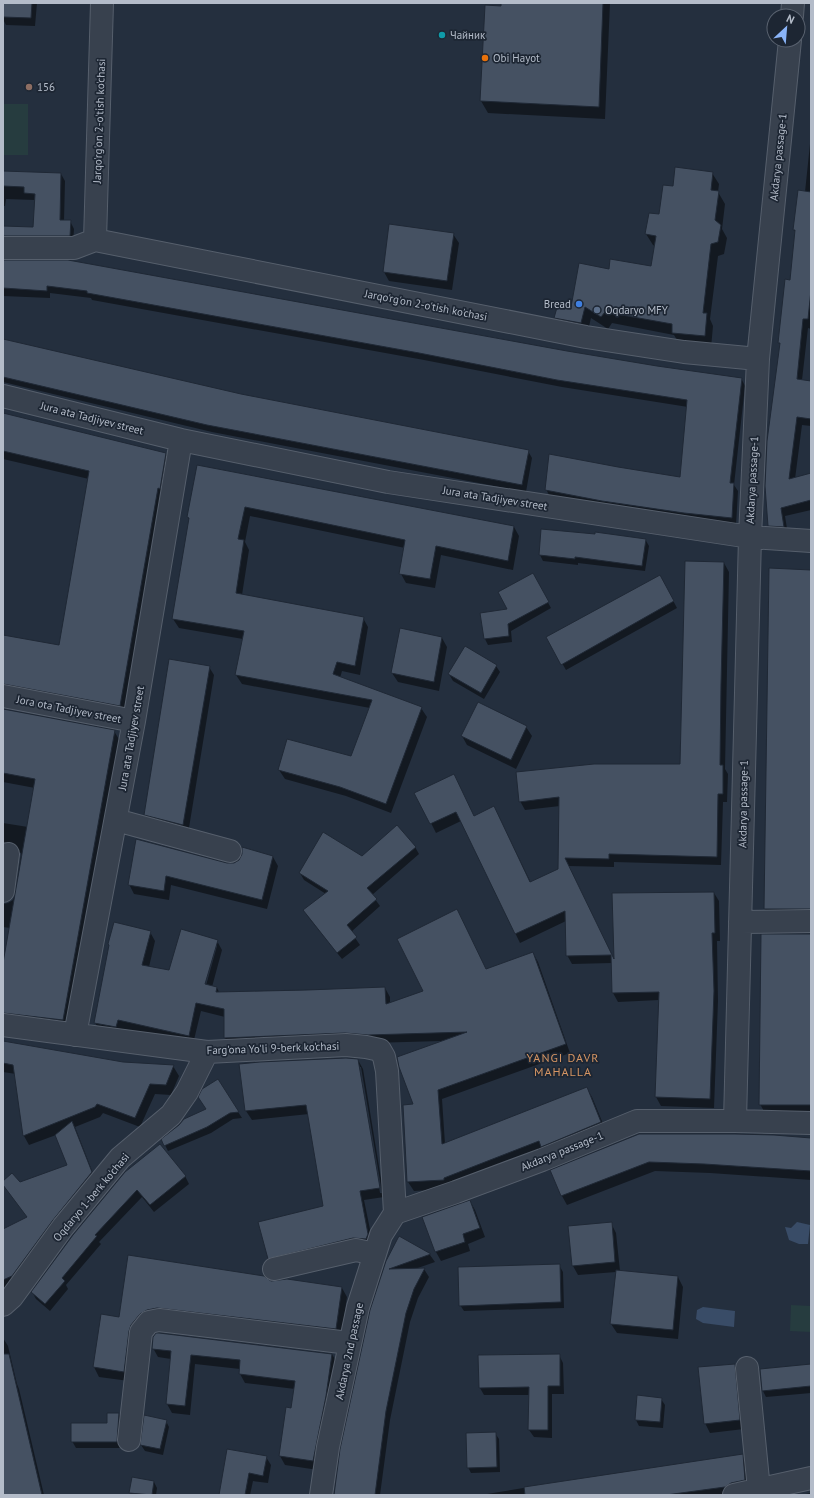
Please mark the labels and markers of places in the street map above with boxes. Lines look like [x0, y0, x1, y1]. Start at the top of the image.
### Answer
place label: Чайник [450, 28, 486, 42]
marker: Чайник [437, 30, 447, 40]
place label: Obi Hayot [493, 51, 540, 65]
marker: Obi Hayot [480, 53, 490, 63]
place label: 156 [37, 80, 55, 94]
marker: 156 [24, 82, 34, 92]
place label: Bread [544, 297, 571, 311]
marker: Bread [574, 299, 584, 309]
place label: Oqdaryo MFY [605, 303, 669, 317]
marker: Oqdaryo MFY [592, 305, 602, 315]

